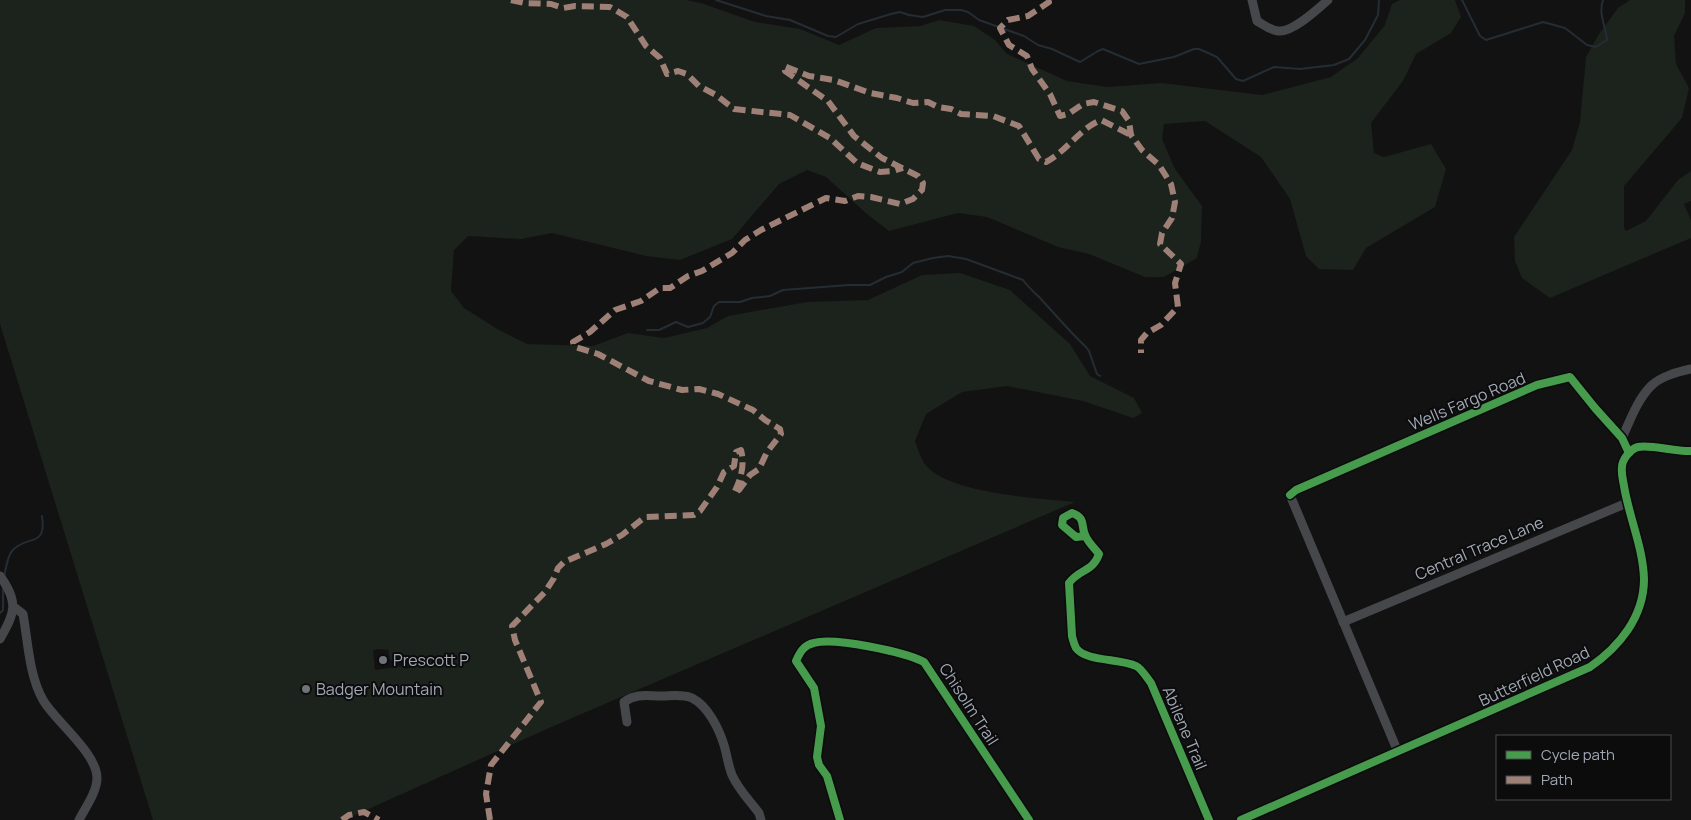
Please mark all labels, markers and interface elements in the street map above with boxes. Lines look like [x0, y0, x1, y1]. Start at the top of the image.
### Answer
street label: Wells Fargo Road [1405, 367, 1529, 435]
street label: Central Trace Lane [1411, 511, 1547, 585]
street label: Butterfield Road [1475, 641, 1593, 711]
place label: Prescott P [393, 649, 469, 671]
marker: Prescott P [377, 654, 389, 666]
street label: Chisolm Trail [934, 659, 1004, 749]
place label: Badger Mountain [316, 678, 442, 700]
marker: Badger Mountain [300, 683, 312, 695]
street label: Abilene Trail [1158, 683, 1212, 773]
legend [1496, 735, 1671, 800]
text: Cycle path [1541, 744, 1615, 765]
text: Path [1541, 769, 1573, 790]

